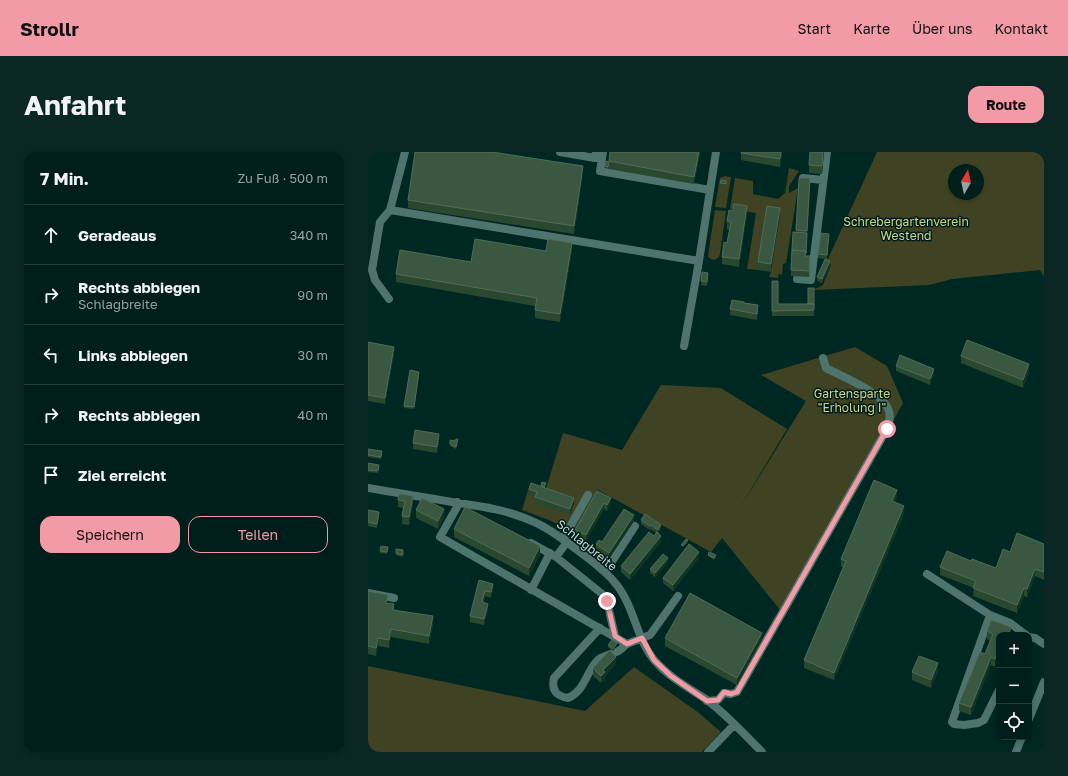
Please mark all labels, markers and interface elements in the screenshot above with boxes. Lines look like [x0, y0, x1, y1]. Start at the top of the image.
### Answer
text: Strollr [20, 17, 79, 40]
text: Start [798, 20, 831, 37]
text: Karte [853, 20, 890, 37]
text: Über uns [912, 20, 972, 37]
text: Kontakt [994, 20, 1048, 37]
button: Route [968, 86, 1044, 123]
text: Anfahrt [24, 88, 126, 121]
north arrow [948, 164, 984, 200]
text: 7 Min. [40, 168, 89, 189]
text: Zu Fuß · 500 m [237, 170, 328, 186]
park label: Schrebergartenverein Westend [843, 214, 969, 243]
icon: ahead [40, 224, 62, 246]
text: Geradeaus [78, 226, 156, 244]
text: 340 m [290, 227, 328, 243]
text: Rechts abbiegen [78, 278, 200, 296]
icon: right [40, 284, 62, 306]
text: 90 m [297, 287, 328, 303]
text: Schlagbreite [78, 296, 158, 312]
icon: left [40, 344, 62, 366]
text: Links abbiegen [78, 346, 188, 364]
text: 30 m [298, 347, 328, 363]
park label: Gartensparte "Erholung I" [814, 386, 890, 415]
icon: right [40, 404, 62, 426]
text: Rechts abbiegen [78, 406, 200, 424]
text: 40 m [297, 407, 328, 423]
route start [878, 420, 896, 438]
icon: arrive [40, 464, 62, 486]
text: Ziel erreicht [78, 466, 166, 484]
button: Speichern [40, 516, 180, 553]
button: Teilen [188, 516, 328, 553]
street label: Schlagbreite [554, 516, 620, 574]
route end [598, 592, 616, 610]
map controls [996, 632, 1032, 740]
button: + [996, 632, 1032, 668]
button: − [996, 668, 1032, 704]
button: locate [996, 704, 1032, 740]

